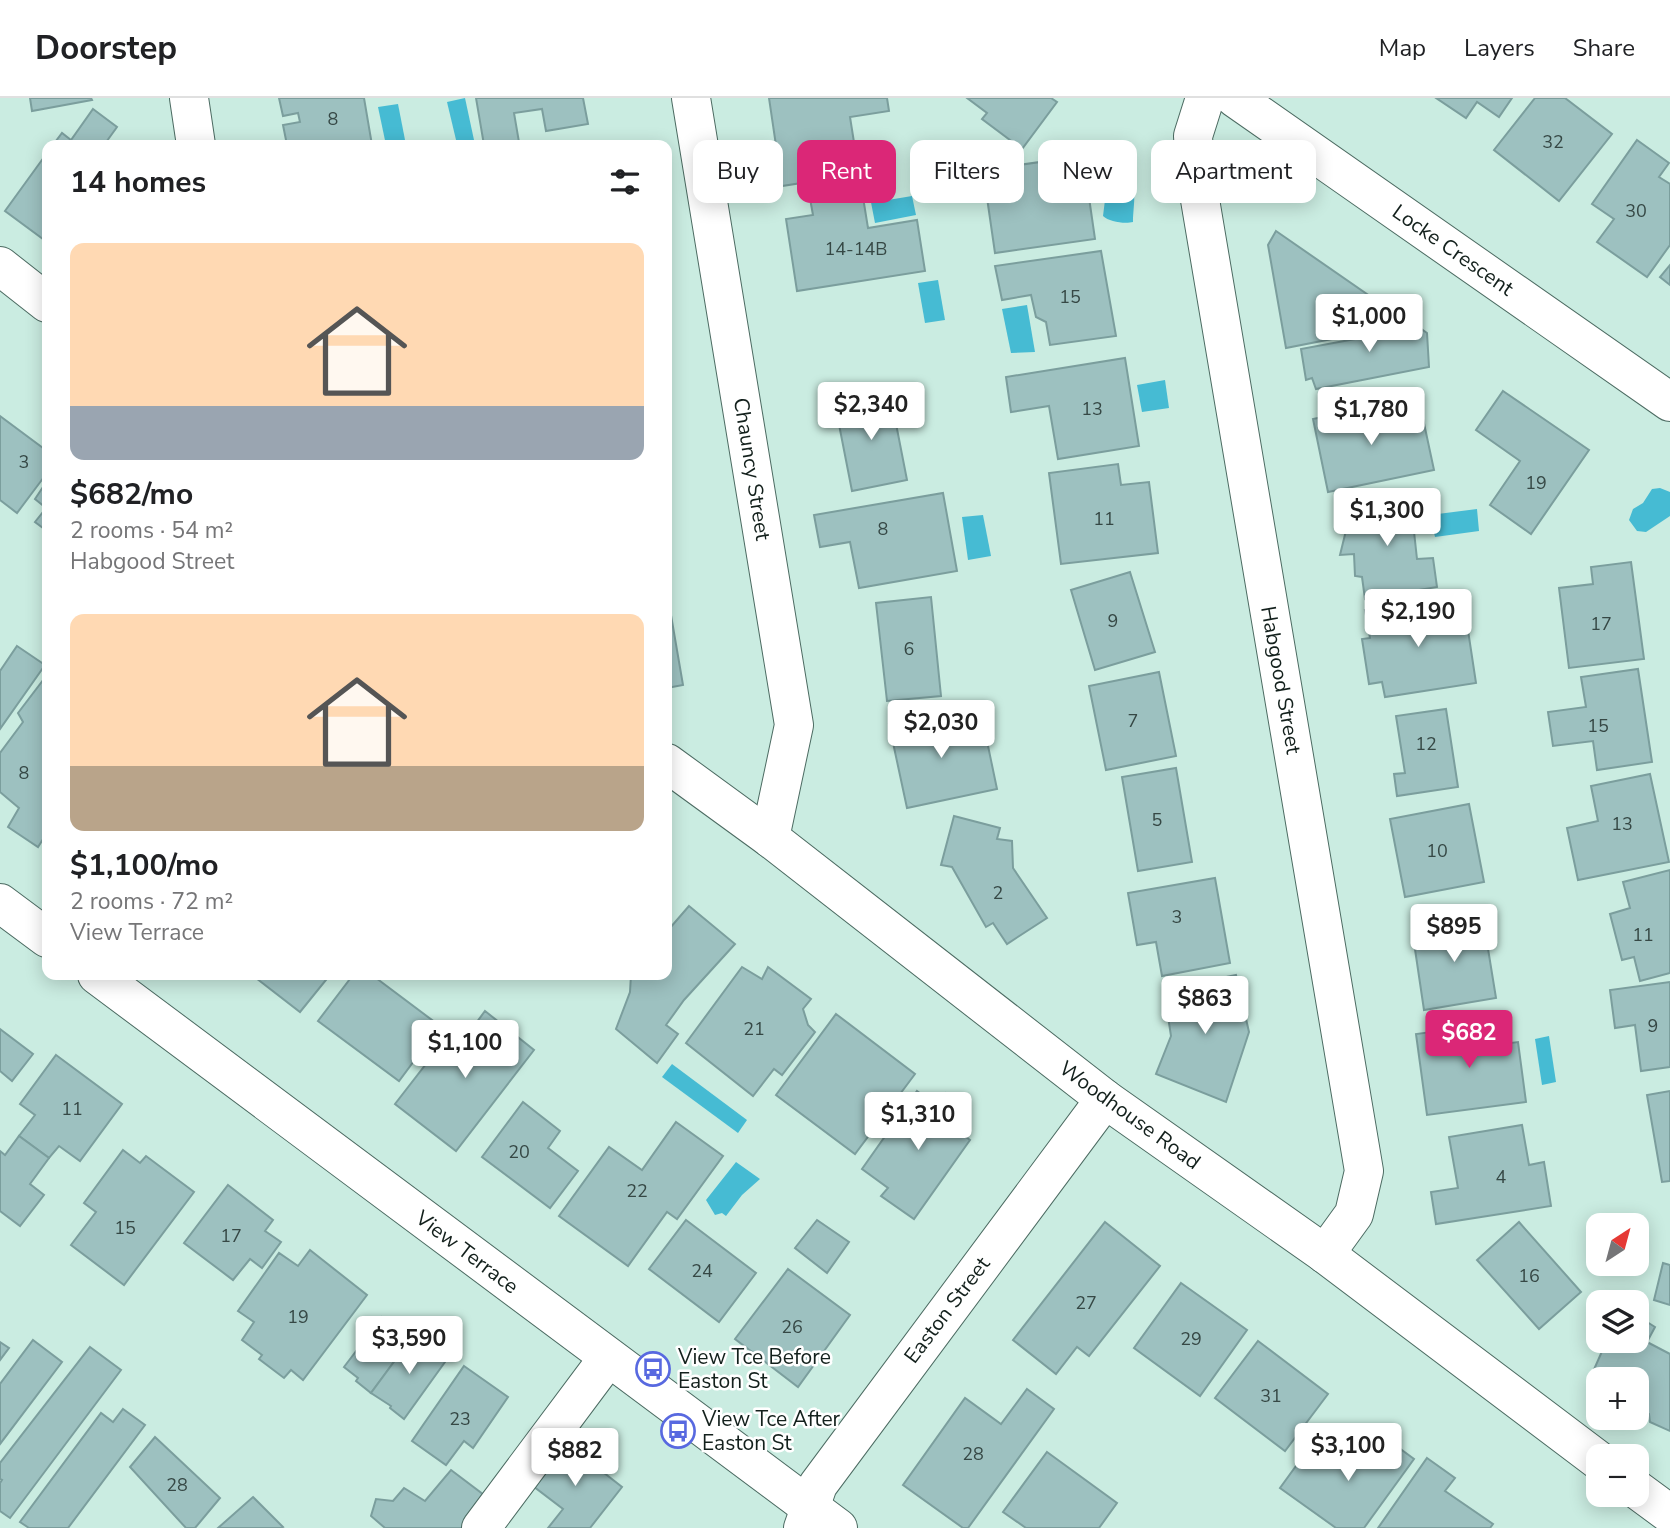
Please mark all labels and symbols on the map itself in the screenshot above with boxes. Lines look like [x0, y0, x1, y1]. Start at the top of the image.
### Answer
house number: 8 [328, 107, 338, 131]
house number: 32 [1542, 130, 1564, 154]
street label: Locke Crescent [1387, 198, 1520, 303]
house number: 30 [1625, 199, 1647, 223]
house number: 14-14B [825, 237, 888, 261]
house number: 15 [1059, 285, 1081, 309]
pin: $1,000 [1312, 294, 1426, 354]
pin: $2,340 [814, 382, 928, 442]
pin: $1,780 [1314, 388, 1428, 447]
street label: Chauncy Street [727, 396, 777, 543]
house number: 13 [1081, 397, 1103, 421]
house number: 3 [19, 450, 29, 474]
house number: 19 [1525, 471, 1547, 495]
pin: $1,300 [1330, 489, 1444, 548]
house number: 11 [1093, 507, 1115, 531]
house number: 8 [878, 517, 888, 541]
pin: $2,190 [1361, 589, 1475, 649]
street label: Habgood Street [1254, 604, 1308, 757]
house number: 9 [1108, 609, 1118, 633]
house number: 17 [1590, 612, 1612, 636]
house number: 6 [904, 637, 914, 661]
pin: $2,030 [884, 700, 998, 760]
house number: 7 [1128, 709, 1138, 733]
house number: 15 [1587, 714, 1609, 738]
house number: 12 [1415, 732, 1437, 756]
house number: 8 [19, 761, 29, 785]
house number: 5 [1152, 808, 1162, 832]
house number: 13 [1611, 812, 1633, 836]
house number: 10 [1426, 839, 1448, 863]
house number: 2 [993, 881, 1003, 905]
pin: $895 [1413, 904, 1495, 964]
house number: 3 [1172, 905, 1182, 929]
house number: 11 [1632, 923, 1654, 947]
pin: $863 [1164, 976, 1246, 1036]
pin: $682 [1428, 1010, 1510, 1070]
house number: 9 [1648, 1014, 1658, 1038]
house number: 21 [743, 1017, 765, 1041]
pin: $1,100 [408, 1020, 522, 1080]
street label: Woodhouse Road [1054, 1054, 1206, 1176]
pin: $1,310 [861, 1093, 975, 1152]
house number: 11 [61, 1097, 83, 1121]
house number: 20 [508, 1140, 530, 1164]
house number: 4 [1496, 1165, 1507, 1189]
house number: 22 [626, 1179, 648, 1203]
street label: View Terrace [409, 1203, 524, 1300]
north arrow [1586, 1213, 1648, 1276]
house number: 15 [114, 1216, 136, 1240]
house number: 17 [220, 1224, 242, 1248]
street label: Easton Street [898, 1250, 997, 1369]
house number: 24 [691, 1259, 713, 1283]
house number: 16 [1518, 1264, 1540, 1288]
house number: 27 [1075, 1291, 1097, 1315]
house number: 19 [287, 1305, 309, 1329]
house number: 26 [781, 1315, 803, 1339]
pin: $3,590 [352, 1316, 466, 1376]
house number: 29 [1180, 1327, 1202, 1351]
place label: View Tce Before Easton St [677, 1343, 831, 1395]
bus stop icon: View Tce Before Easton St [634, 1350, 672, 1388]
house number: 31 [1260, 1384, 1282, 1408]
place label: View Tce After Easton St [701, 1405, 841, 1457]
house number: 23 [449, 1407, 471, 1431]
bus stop icon: View Tce After Easton St [659, 1412, 697, 1450]
pin: $3,100 [1291, 1424, 1405, 1483]
pin: $882 [534, 1428, 616, 1488]
house number: 28 [962, 1442, 984, 1466]
house number: 28 [166, 1473, 188, 1497]

